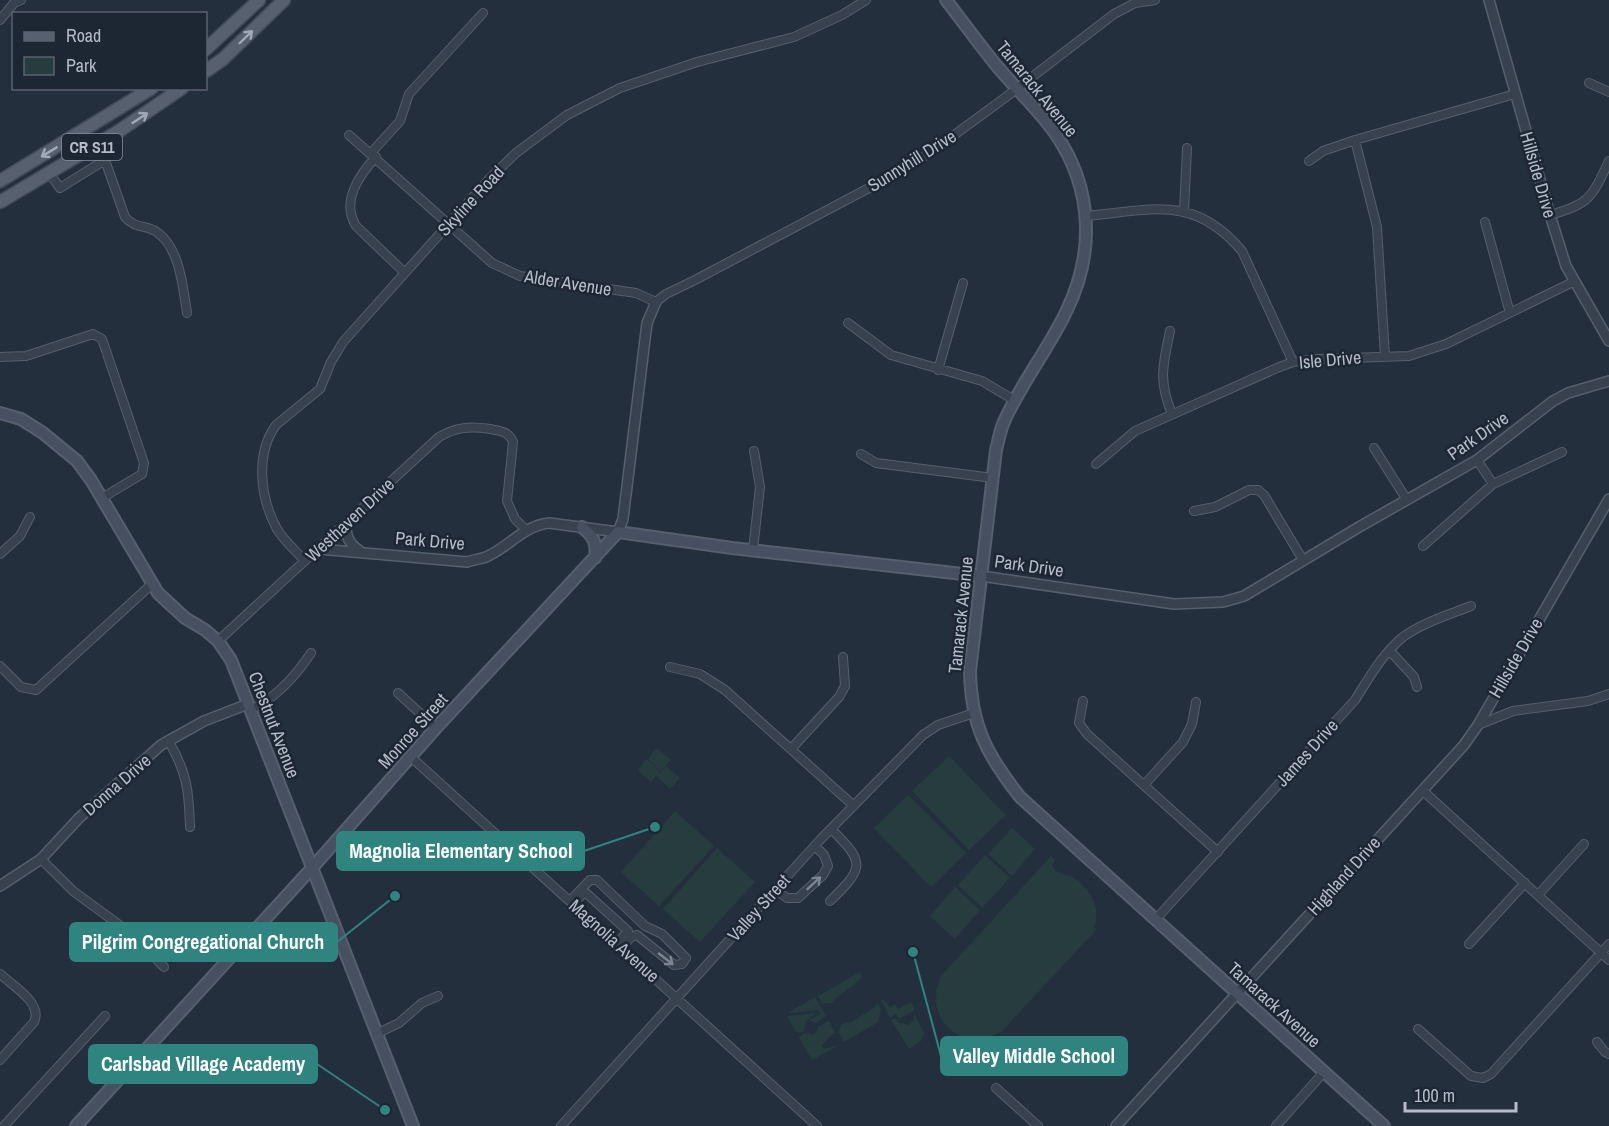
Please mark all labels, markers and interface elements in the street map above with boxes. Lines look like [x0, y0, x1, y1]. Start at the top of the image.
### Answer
legend [12, 12, 207, 90]
text: Road [66, 23, 101, 48]
one-way arrow [238, 30, 253, 44]
street label: Tamarack Avenue [991, 35, 1084, 142]
text: Park [66, 53, 97, 78]
one-way arrow [131, 111, 148, 123]
street label: Sunnyhill Drive [863, 123, 961, 198]
street label: Hillside Drive [1514, 129, 1563, 221]
road number: CR S11 [62, 134, 122, 160]
one-way arrow [41, 147, 58, 159]
street label: Skyline Road [432, 160, 510, 241]
street label: Alder Avenue [522, 263, 613, 302]
street label: Isle Drive [1298, 344, 1362, 375]
street label: Park Drive [1442, 405, 1513, 466]
street label: Westhaven Drive [300, 472, 399, 567]
street label: Park Drive [394, 525, 466, 556]
street label: Park Drive [993, 548, 1065, 583]
street label: Tamarack Avenue [942, 555, 979, 675]
street label: Hillside Drive [1483, 613, 1549, 702]
street label: Chestnut Avenue [243, 668, 306, 782]
street label: Monroe Street [372, 688, 453, 774]
street label: James Drive [1270, 714, 1344, 792]
street label: Donna Drive [77, 748, 156, 821]
street label: Highland Drive [1301, 831, 1386, 921]
callout: Magnolia Elementary School [337, 832, 584, 870]
text: Magnolia Elementary School [349, 837, 573, 864]
street label: Valley Street [722, 869, 796, 947]
one-way arrow [806, 876, 821, 890]
street label: Magnolia Avenue [564, 893, 665, 988]
callout: Pilgrim Congregational Church [70, 923, 337, 961]
text: Pilgrim Congregational Church [82, 928, 324, 955]
one-way arrow [658, 952, 674, 965]
street label: Tamarack Avenue [1222, 956, 1326, 1053]
callout: Valley Middle School [941, 1037, 1127, 1075]
text: Valley Middle School [953, 1042, 1115, 1069]
callout: Carlsbad Village Academy [89, 1045, 317, 1083]
text: Carlsbad Village Academy [101, 1050, 306, 1077]
scale bar [1405, 1075, 1516, 1113]
text: 100 m [1414, 1083, 1455, 1108]

